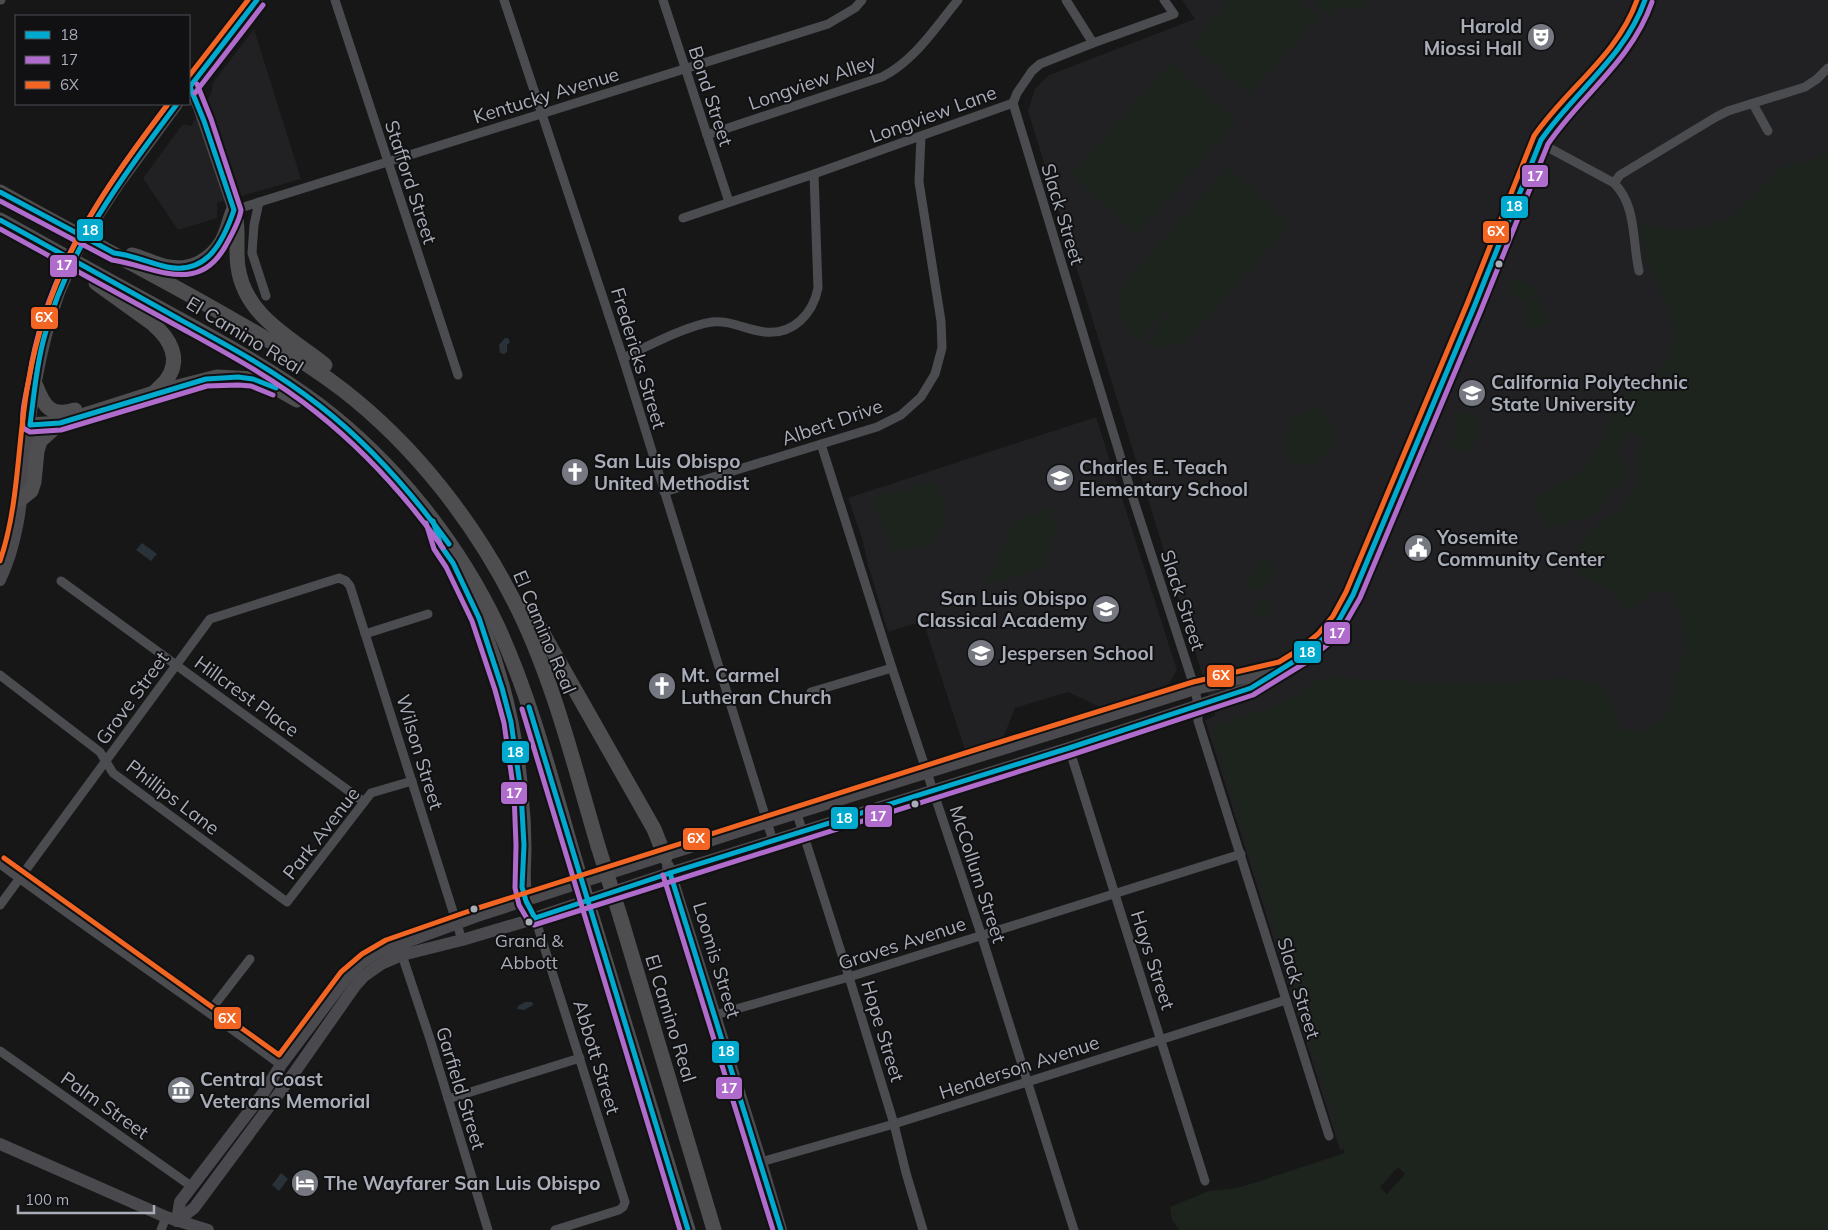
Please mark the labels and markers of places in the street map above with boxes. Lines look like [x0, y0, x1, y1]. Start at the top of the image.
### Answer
place label: Harold Miossi Hall [1424, 14, 1522, 60]
theatre icon: Harold Miossi Hall [1526, 22, 1556, 52]
unlabelled marker [1494, 259, 1504, 269]
place label: California Polytechnic State University [1491, 370, 1688, 416]
school or university icon: California Polytechnic State University [1457, 378, 1487, 408]
place label: San Luis Obispo United Methodist [594, 449, 749, 495]
place label: Charles E. Teach Elementary School [1079, 455, 1248, 501]
church icon: San Luis Obispo United Methodist [560, 457, 590, 487]
school or university icon: Charles E. Teach Elementary School [1045, 463, 1075, 493]
place label: Yosemite Community Center [1436, 525, 1605, 571]
public building icon: Yosemite Community Center [1403, 533, 1433, 563]
place label: San Luis Obispo Classical Academy [917, 586, 1088, 632]
school or university icon: San Luis Obispo Classical Academy [1091, 594, 1121, 624]
school or university icon: Jespersen School [966, 638, 996, 668]
place label: Jespersen School [1000, 641, 1154, 665]
place label: Mt. Carmel Lutheran Church [681, 663, 832, 709]
church icon: Mt. Carmel Lutheran Church [647, 671, 677, 701]
unlabelled marker [910, 799, 920, 809]
unlabelled marker [469, 904, 479, 914]
marker: Grand & Abbott [524, 917, 534, 927]
place label: Grand & Abbott [495, 929, 564, 974]
place label: Central Coast Veterans Memorial [199, 1067, 370, 1113]
museum icon: Central Coast Veterans Memorial [166, 1075, 196, 1105]
hotel icon: The Wayfarer San Luis Obispo [290, 1168, 320, 1198]
place label: The Wayfarer San Luis Obispo [324, 1171, 601, 1195]

